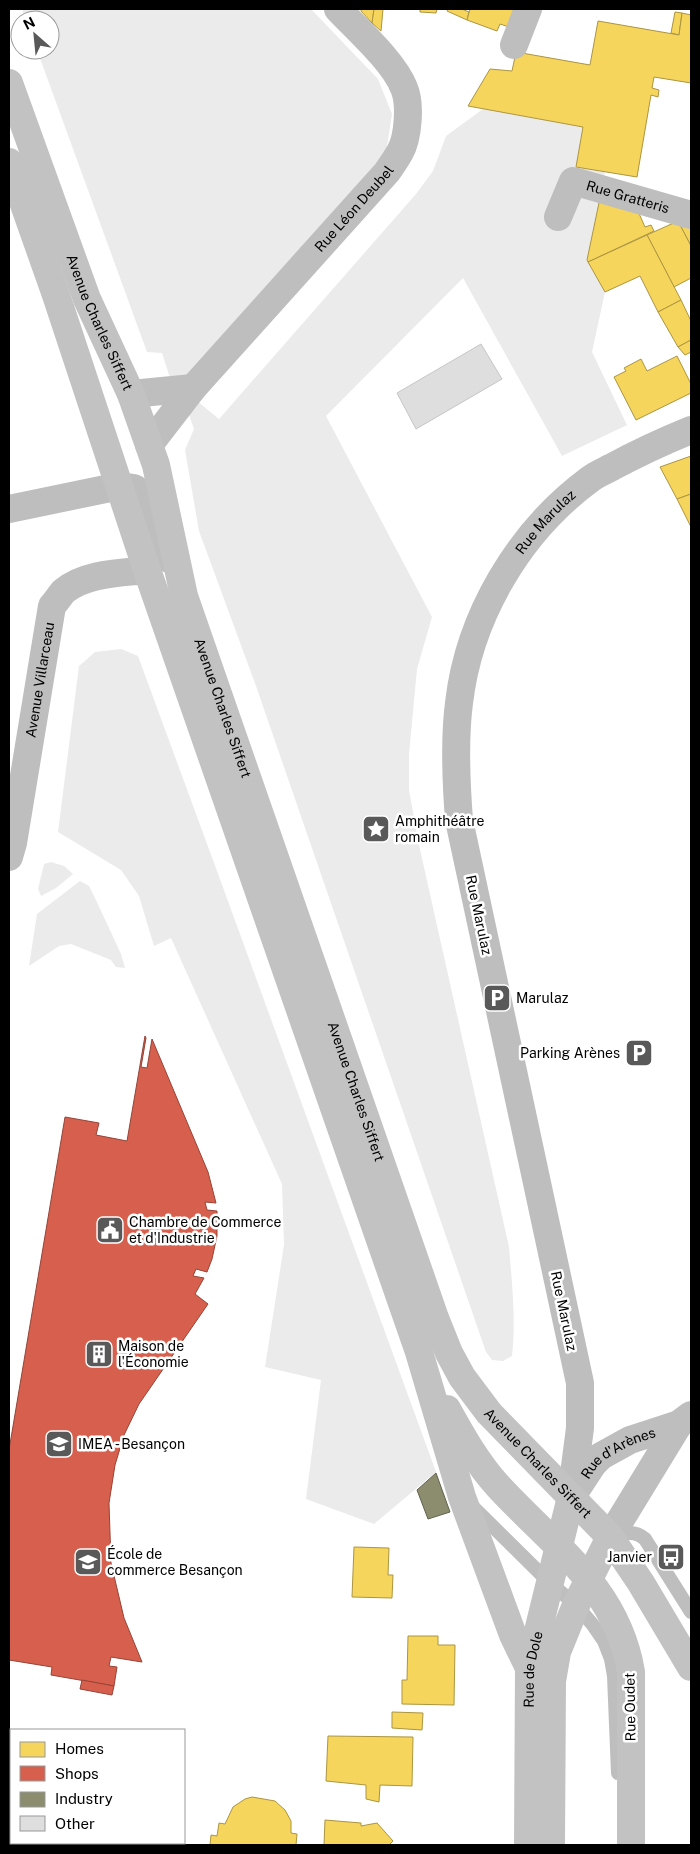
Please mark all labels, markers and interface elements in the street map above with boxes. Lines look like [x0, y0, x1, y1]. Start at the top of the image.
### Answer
north arrow [10, 10, 60, 60]
text: N [21, 14, 38, 33]
street label: Rue Léon Deubel [311, 163, 397, 255]
street label: Rue Gratteris [584, 177, 671, 216]
street label: Avenue Charles Siffert [63, 252, 136, 393]
street label: Rue Marulaz [512, 486, 579, 557]
street label: Avenue Villarceau [22, 621, 57, 739]
street label: Avenue Charles Siffert [191, 636, 255, 780]
place label: Amphithéâtre romain [395, 813, 485, 845]
place icon: Amphithéâtre romain [361, 814, 391, 844]
street label: Rue Marulaz [463, 874, 495, 957]
parking icon: Marulaz [482, 983, 512, 1013]
place label: Marulaz [516, 990, 569, 1006]
street label: Avenue Charles Siffert [325, 1019, 388, 1163]
parking icon: Parking Arènes [624, 1038, 654, 1068]
place label: Parking Arènes [520, 1045, 620, 1061]
place label: Chambre de Commerce et d'Industrie [129, 1214, 282, 1246]
public building icon: Chambre de Commerce et d'Industrie [95, 1215, 125, 1245]
street label: Rue Marulaz [548, 1270, 580, 1353]
place label: Maison de l'Économie [118, 1338, 189, 1370]
building icon: Maison de l'Économie [84, 1339, 114, 1369]
street label: Avenue Charles Siffert [481, 1405, 595, 1521]
street label: Rue d'Arènes [578, 1424, 657, 1482]
school or university icon: IMEA - Besançon [44, 1429, 74, 1459]
place label: IMEA - Besançon [78, 1436, 185, 1452]
bus stop icon: Janvier [656, 1542, 686, 1572]
place label: École de commerce Besançon [107, 1545, 243, 1578]
school or university icon: École de commerce Besançon [73, 1547, 103, 1577]
place label: Janvier [607, 1549, 652, 1565]
street label: Rue de Dole [521, 1629, 546, 1708]
street label: Rue Oudet [621, 1673, 639, 1741]
legend [10, 1729, 185, 1844]
text: Homes [55, 1740, 104, 1757]
text: Shops [55, 1765, 99, 1782]
text: Industry [55, 1790, 113, 1807]
text: Other [55, 1815, 95, 1832]

